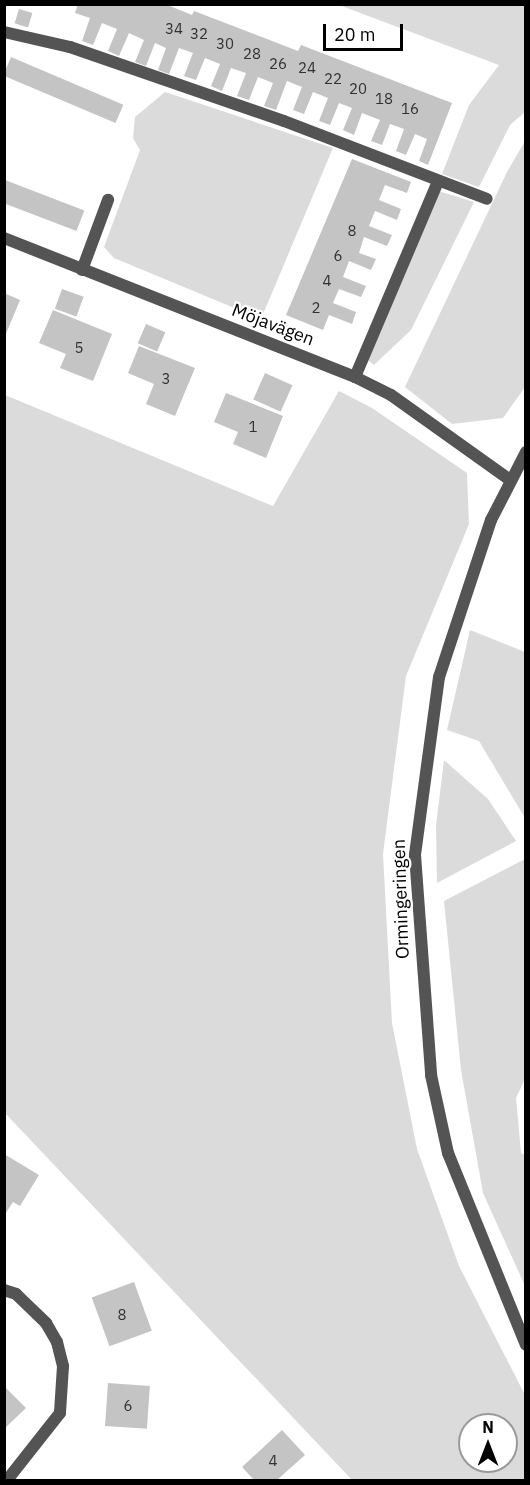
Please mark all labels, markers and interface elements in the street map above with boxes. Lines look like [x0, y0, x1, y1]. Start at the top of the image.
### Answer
scale bar [326, 12, 406, 50]
house number: 34 [165, 20, 183, 38]
text: 20 m [334, 23, 376, 46]
house number: 32 [190, 25, 208, 43]
house number: 30 [216, 35, 234, 53]
house number: 28 [243, 45, 261, 63]
house number: 26 [269, 55, 287, 73]
house number: 24 [298, 59, 316, 77]
house number: 22 [324, 70, 342, 88]
house number: 20 [349, 80, 367, 98]
house number: 18 [375, 90, 393, 108]
house number: 16 [401, 100, 419, 118]
house number: 8 [348, 222, 356, 240]
house number: 6 [334, 247, 342, 265]
house number: 4 [323, 272, 331, 290]
street label: Möjavägen [229, 299, 317, 351]
house number: 2 [312, 299, 320, 317]
house number: 5 [75, 339, 83, 357]
house number: 3 [162, 370, 170, 388]
house number: 1 [249, 418, 257, 436]
street label: Ormingeringen [388, 839, 414, 959]
house number: 8 [118, 1306, 126, 1324]
house number: 6 [124, 1397, 132, 1415]
north arrow [458, 1413, 518, 1473]
text: N [482, 1417, 494, 1437]
house number: 4 [269, 1452, 277, 1470]

